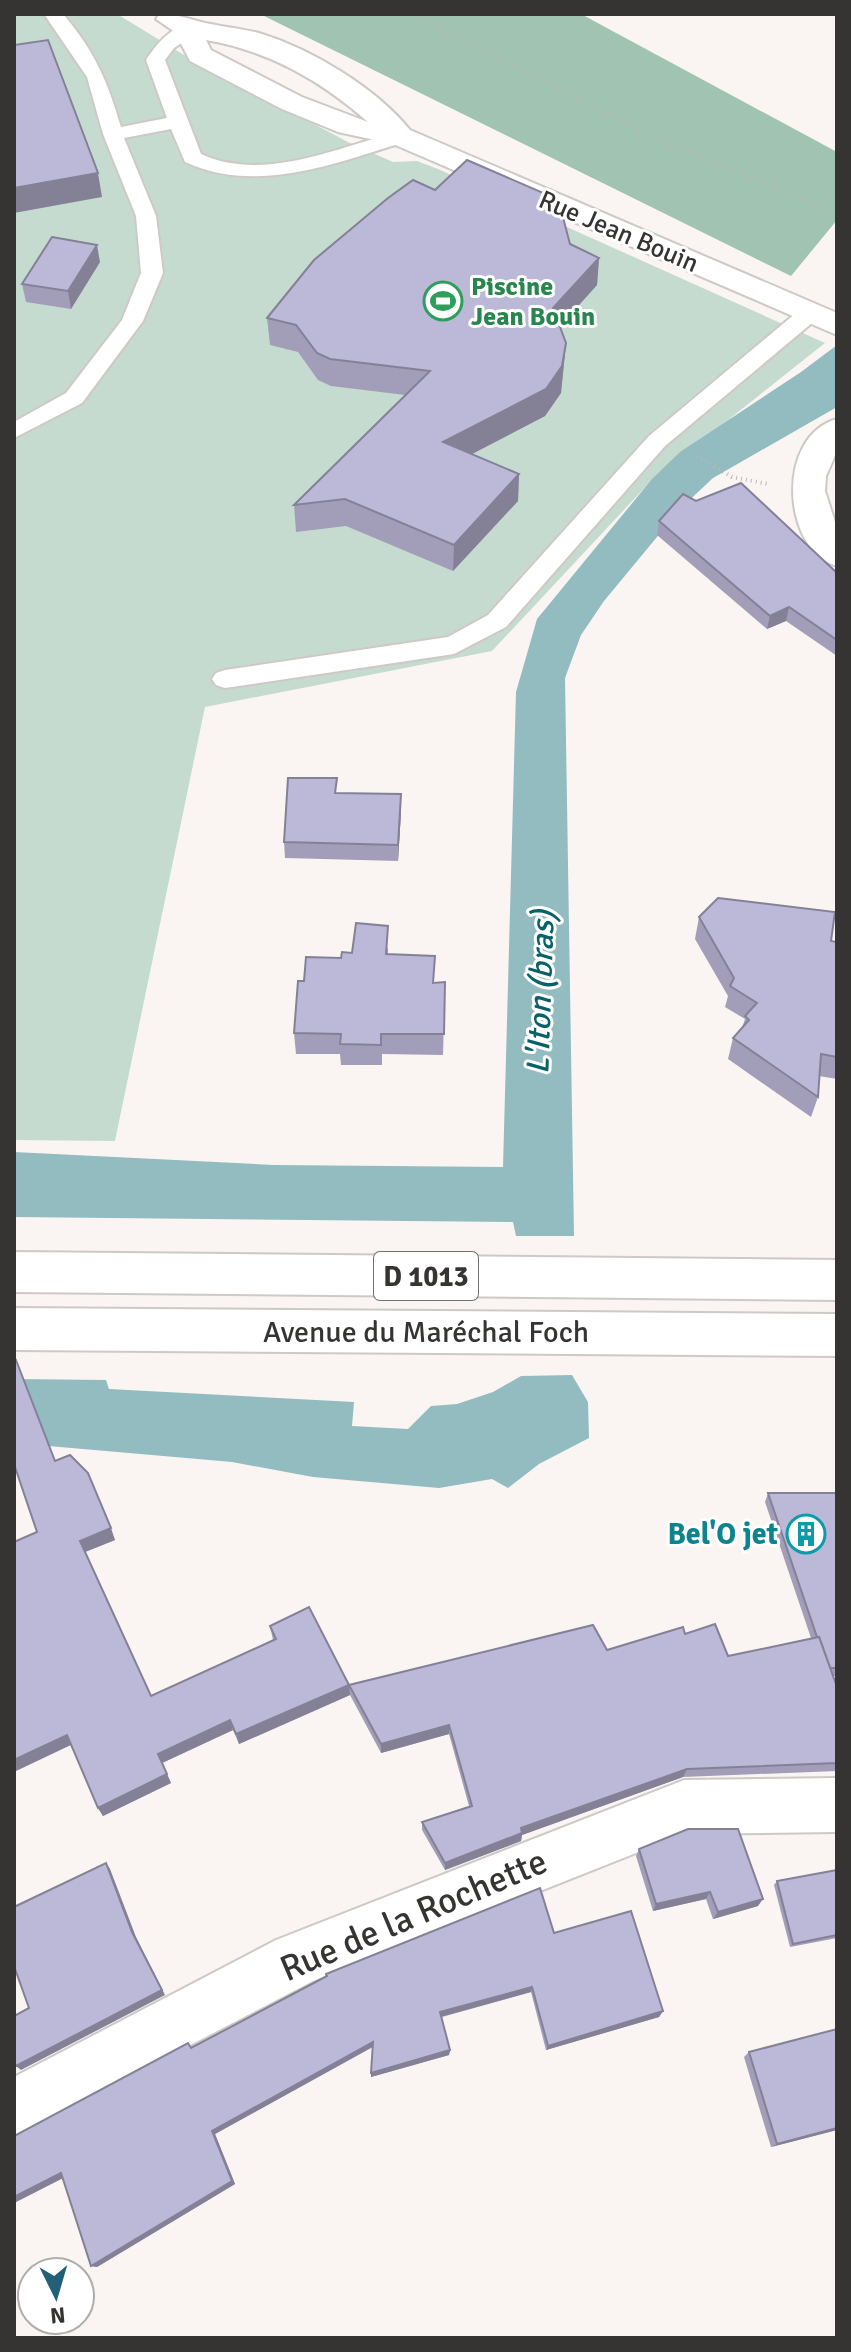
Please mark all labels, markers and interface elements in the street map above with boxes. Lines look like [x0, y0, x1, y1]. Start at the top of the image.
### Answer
street label: Rue Jean Bouin [534, 184, 703, 280]
place label: Piscine Jean Bouin [471, 271, 595, 333]
sports icon: Piscine Jean Bouin [422, 280, 464, 322]
water label: L'Iton (bras) [518, 908, 563, 1075]
road number: D 1013 [374, 1252, 478, 1300]
street label: Avenue du Maréchal Foch [263, 1314, 589, 1351]
building icon: Bel'O jet [785, 1513, 827, 1555]
place label: Bel'O jet [667, 1516, 778, 1553]
street label: Rue de la Rochette [273, 1839, 554, 1992]
north arrow [16, 2256, 96, 2336]
text: N [49, 2301, 67, 2330]

